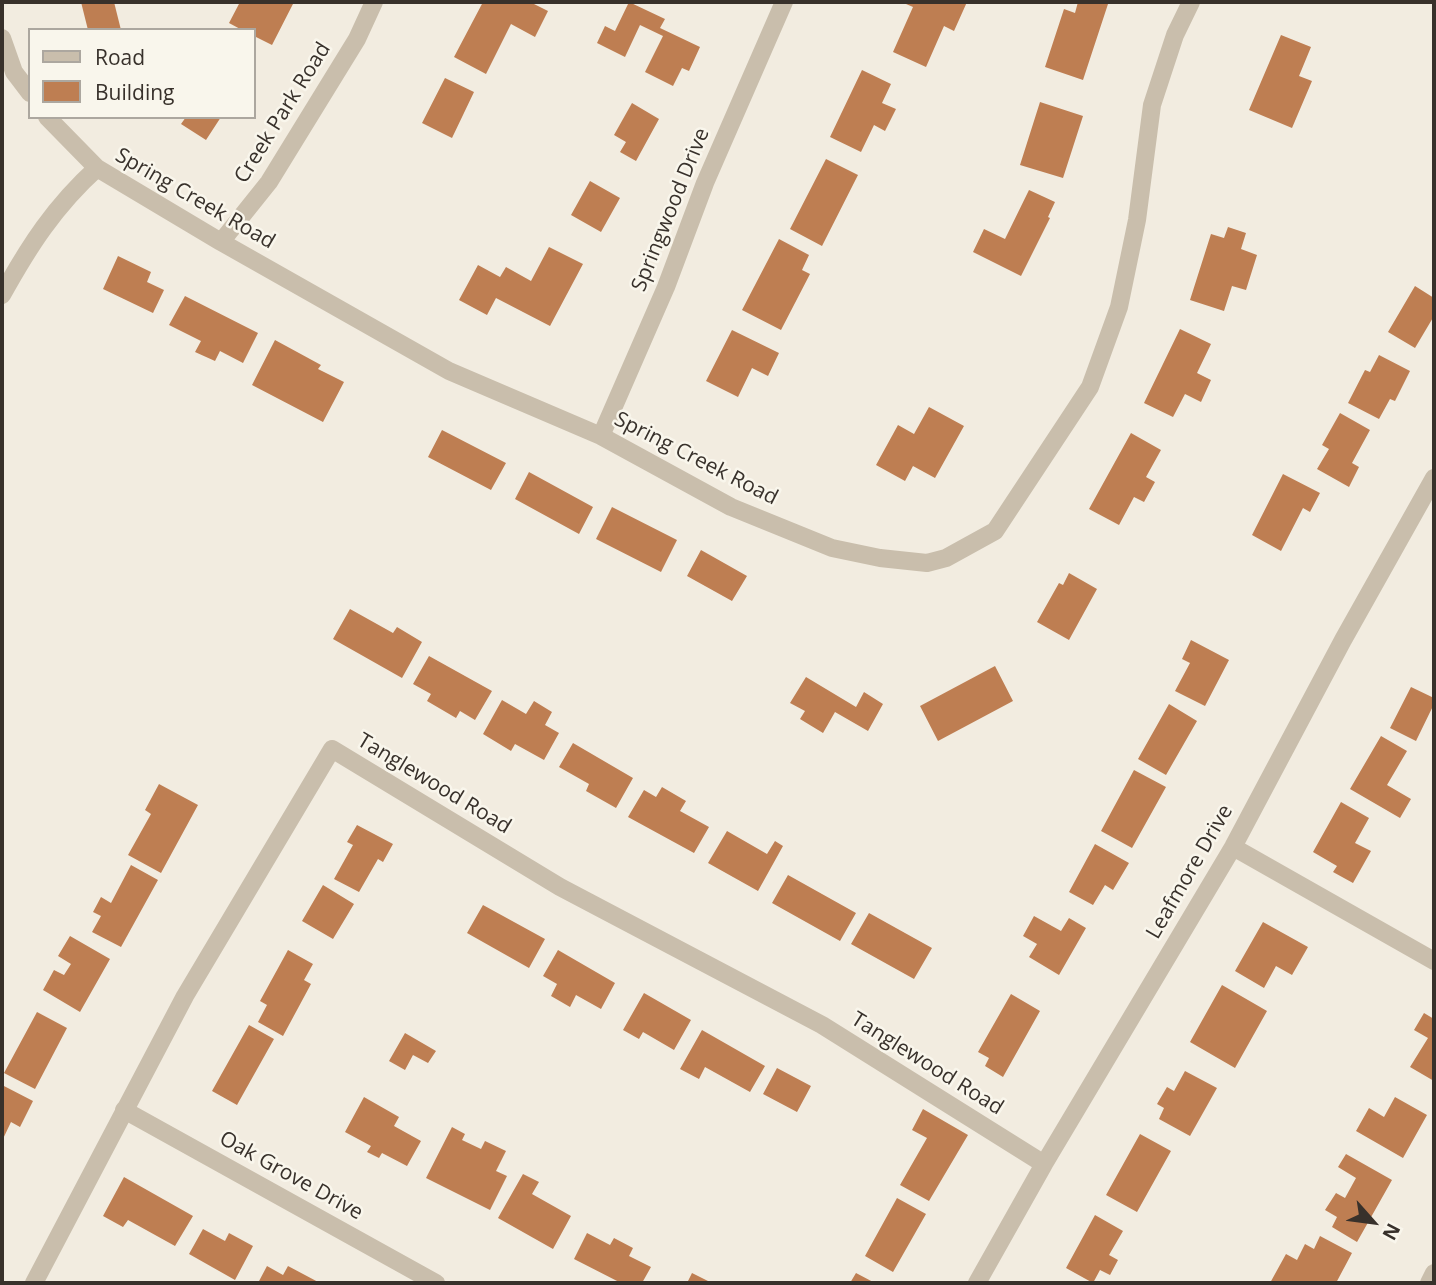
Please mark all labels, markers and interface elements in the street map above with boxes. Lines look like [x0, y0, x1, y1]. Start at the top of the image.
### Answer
legend [28, 28, 256, 119]
street label: Creek Park Road [230, 38, 336, 188]
text: Road [95, 43, 145, 71]
text: Building [95, 78, 174, 106]
street label: Springwood Drive [627, 125, 715, 295]
street label: Spring Creek Road [111, 143, 279, 255]
street label: Spring Creek Road [610, 407, 782, 511]
street label: Tanglewood Road [353, 728, 515, 840]
street label: Leafmore Drive [1141, 800, 1239, 944]
street label: Tanglewood Road [846, 1007, 1008, 1121]
street label: Oak Grove Drive [215, 1126, 367, 1226]
north arrow [1338, 1187, 1408, 1257]
text: N [1376, 1219, 1407, 1245]

